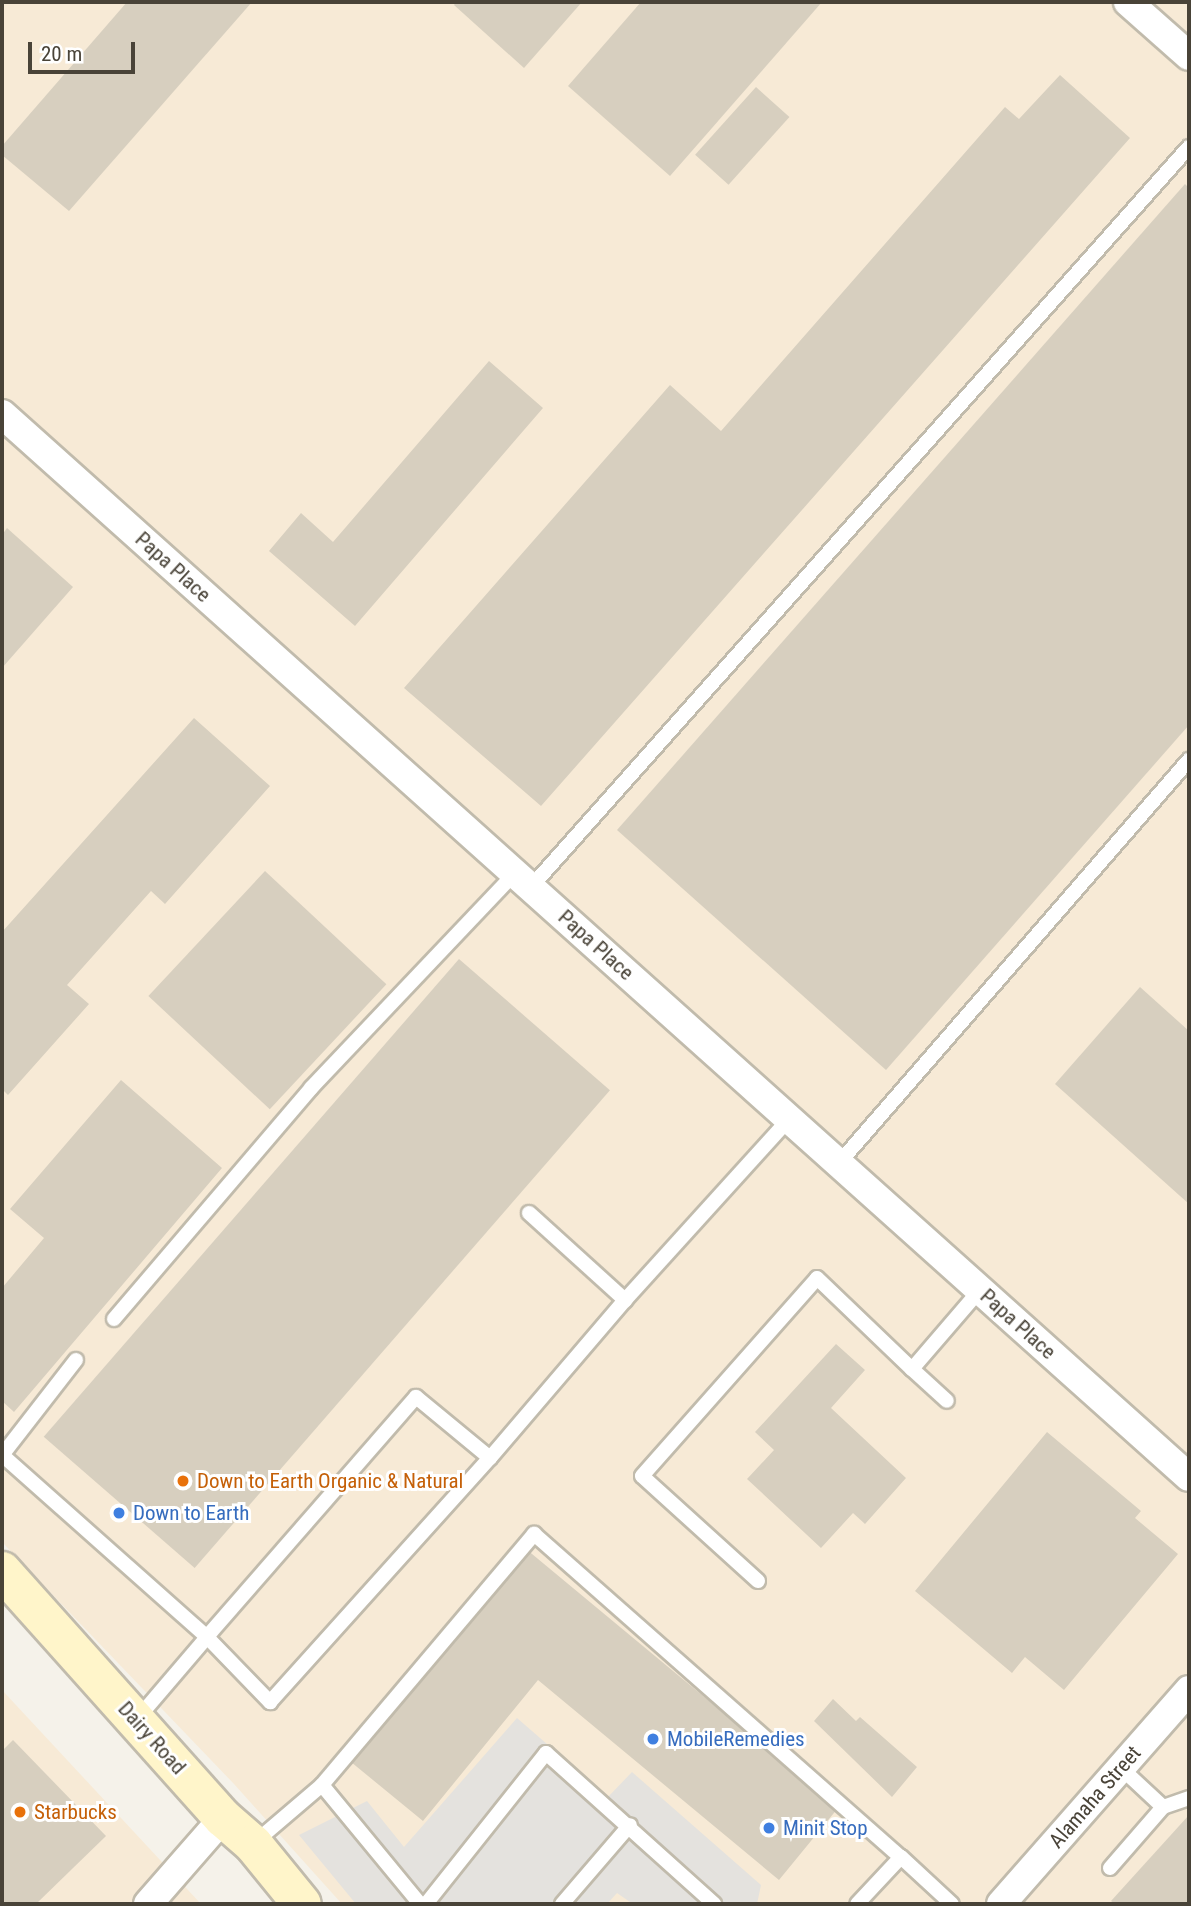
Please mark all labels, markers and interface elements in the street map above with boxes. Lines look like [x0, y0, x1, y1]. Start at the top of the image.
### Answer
scale bar [32, 28, 138, 72]
text: 20 m [41, 42, 82, 66]
street label: Papa Place [130, 527, 216, 607]
street label: Papa Place [553, 905, 639, 985]
street label: Papa Place [975, 1284, 1061, 1364]
place label: Down to Earth Organic & Natural [197, 1468, 463, 1494]
marker: Down to Earth Organic & Natural [175, 1473, 191, 1489]
place label: Down to Earth [133, 1500, 249, 1526]
marker: Down to Earth [111, 1505, 127, 1521]
street label: Dairy Road [113, 1696, 191, 1780]
place label: MobileRemedies [667, 1726, 805, 1752]
marker: MobileRemedies [645, 1731, 661, 1747]
street label: Alamaha Street [1044, 1741, 1146, 1853]
place label: Starbucks [34, 1799, 117, 1825]
marker: Starbucks [12, 1804, 28, 1820]
place label: Minit Stop [783, 1815, 868, 1841]
marker: Minit Stop [761, 1820, 777, 1836]

